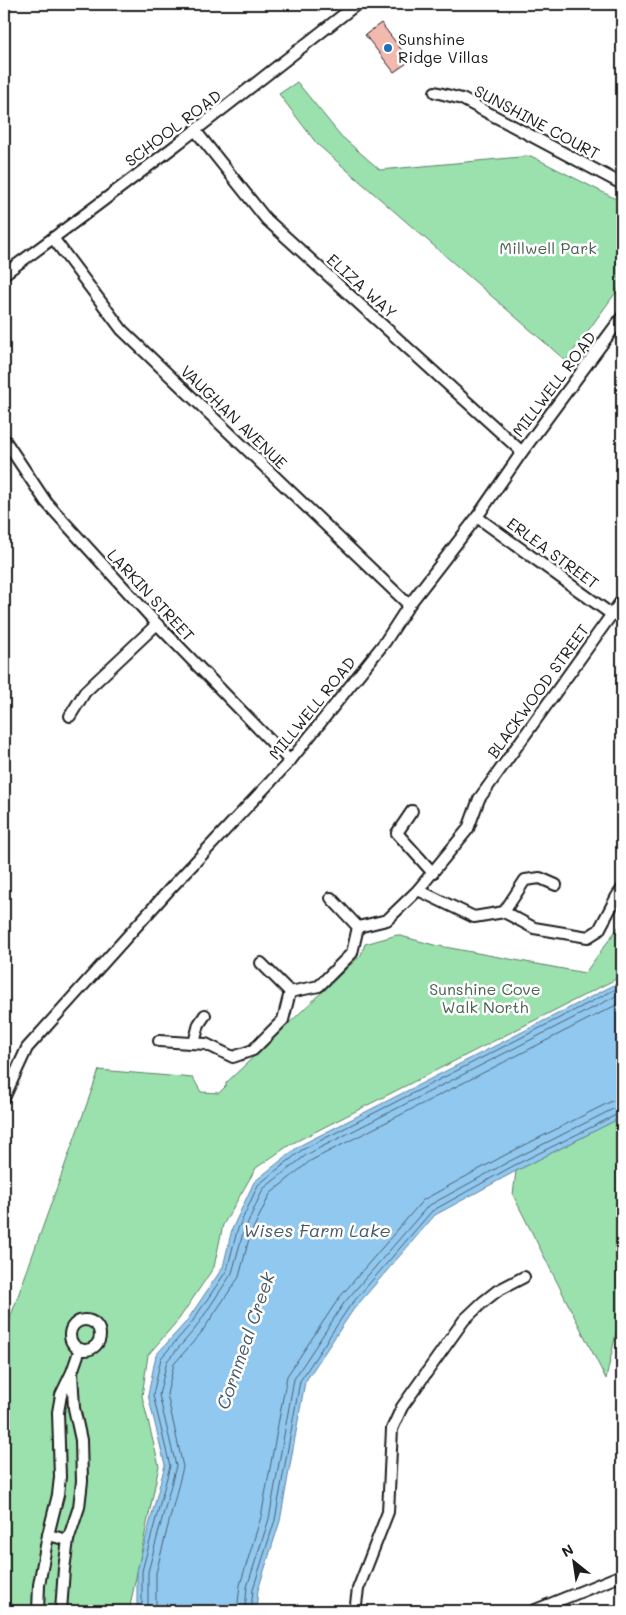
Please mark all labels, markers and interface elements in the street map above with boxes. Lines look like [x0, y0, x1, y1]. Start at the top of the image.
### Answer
place label: Sunshine Ridge Villas [398, 28, 489, 67]
marker: Sunshine Ridge Villas [382, 42, 394, 54]
street label: SUNSHINE COURT [471, 80, 604, 163]
street label: SCHOOL ROAD [120, 84, 225, 171]
park label: Millwell Park [499, 237, 597, 258]
street label: ELIZA WAY [323, 249, 402, 323]
street label: MILLWELL ROAD [507, 327, 600, 441]
street label: VAUGHAN AVENUE [176, 360, 292, 473]
street label: ERLEA STREET [503, 512, 603, 593]
street label: LARKIN STREET [103, 544, 200, 645]
street label: BLACKWOOD STREET [482, 620, 593, 762]
street label: MILLWELL ROAD [264, 652, 360, 764]
park label: Sunshine Cove Walk North [429, 978, 541, 1017]
water label: Wises Farm Lake [243, 1218, 391, 1242]
water label: Cornmeal Creek [210, 1269, 280, 1412]
north arrow [548, 1538, 598, 1588]
text: N [558, 1539, 577, 1561]

